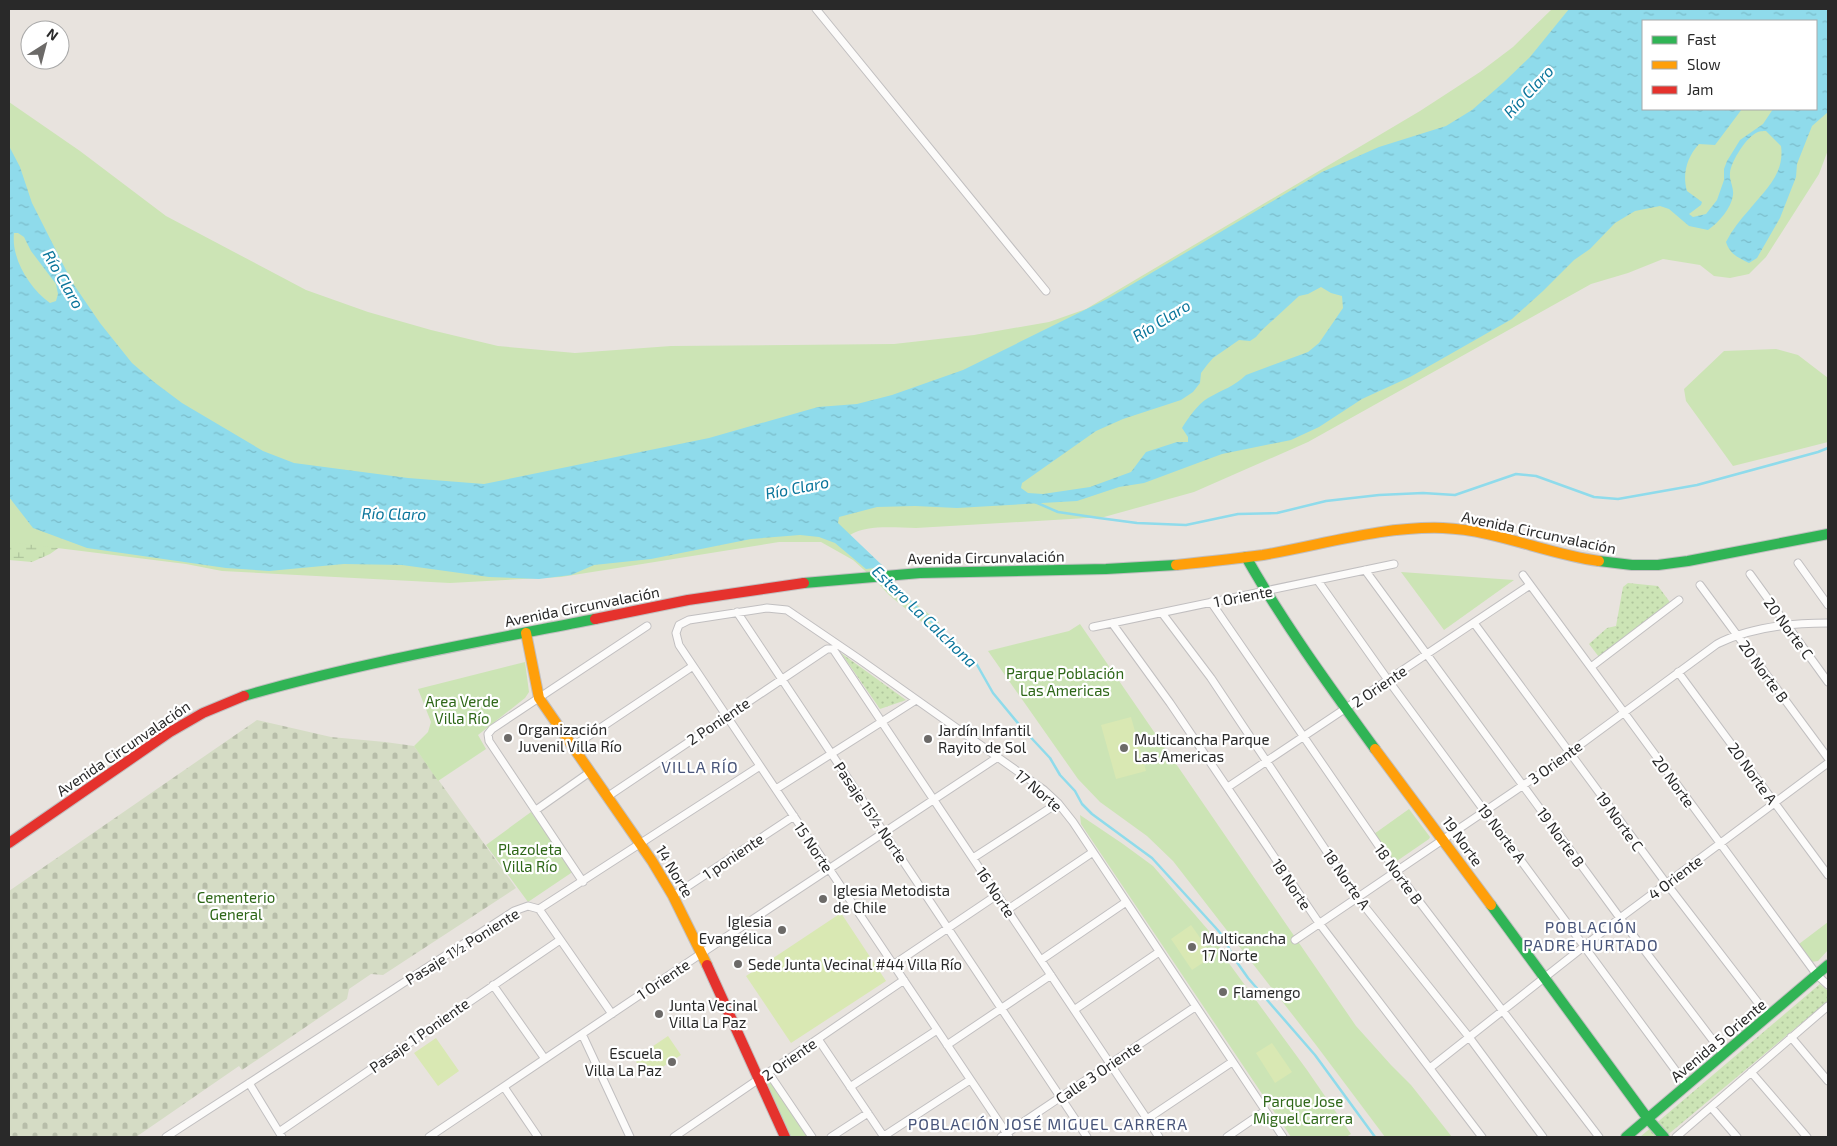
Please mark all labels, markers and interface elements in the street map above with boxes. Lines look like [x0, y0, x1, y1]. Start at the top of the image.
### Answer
north arrow [20, 20, 70, 70]
legend [1642, 20, 1817, 110]
text: N [44, 24, 62, 44]
text: Fast [1687, 30, 1717, 48]
text: Slow [1687, 55, 1721, 73]
water label: Río Claro [1499, 61, 1557, 121]
text: Jam [1687, 80, 1713, 98]
water label: Río Claro [40, 246, 88, 312]
water label: Río Claro [1129, 295, 1193, 345]
water label: Río Claro [763, 472, 831, 502]
water label: Río Claro [362, 503, 426, 523]
street label: Avenida Circunvalación [1460, 507, 1618, 557]
street label: Avenida Circunvalación [907, 547, 1065, 567]
water label: Estero La Calchona [869, 561, 981, 671]
street label: 1 Oriente [1212, 581, 1274, 611]
street label: Avenida Circunvalación [503, 582, 661, 630]
street label: 20 Norte C [1761, 594, 1818, 663]
street label: 20 Norte B [1735, 636, 1793, 706]
street label: 2 Oriente [1348, 661, 1410, 711]
park label: Parque Población Las Americas [1006, 664, 1124, 699]
park label: Area Verde Villa Río [425, 692, 499, 727]
street label: 2 Poniente [683, 693, 753, 749]
street label: Avenida Circunvalación [53, 697, 193, 799]
place label: Organización Juvenil Villa Río [518, 720, 622, 755]
place label: Jardín Infantil Rayito de Sol [938, 721, 1031, 756]
place label: Multicancha Parque Las Americas [1134, 730, 1269, 765]
marker: Organización Juvenil Villa Río [502, 732, 514, 744]
marker: Jardín Infantil Rayito de Sol [922, 733, 934, 745]
street label: 3 Oriente [1525, 737, 1585, 787]
street label: 20 Norte A [1725, 739, 1782, 808]
marker: Multicancha Parque Las Americas [1118, 742, 1130, 754]
street label: 20 Norte [1649, 752, 1699, 810]
district label: VILLA RÍO [661, 757, 739, 776]
street label: Pasaje 15½ Norte [830, 758, 911, 866]
street label: 17 Norte [1012, 765, 1066, 815]
street label: 19 Norte C [1593, 788, 1648, 854]
street label: 19 Norte A [1474, 800, 1530, 867]
street label: 19 Norte B [1533, 804, 1589, 870]
street label: 19 Norte [1439, 813, 1487, 869]
street label: 15 Norte [791, 819, 837, 875]
street label: 1 poniente [699, 829, 767, 883]
park label: Plazoleta Villa Río [498, 840, 562, 875]
street label: 18 Norte B [1371, 840, 1427, 908]
street label: 14 Norte [652, 842, 698, 900]
street label: 18 Norte A [1320, 845, 1375, 913]
street label: 4 Oriente [1644, 851, 1706, 903]
street label: 18 Norte [1269, 855, 1315, 913]
street label: 16 Norte [973, 863, 1019, 921]
place label: Iglesia Metodista de Chile [833, 881, 950, 916]
park label: Cementerio General [197, 888, 275, 923]
marker: Iglesia Metodista de Chile [817, 893, 829, 905]
street label: Pasaje 1½ Poniente [402, 904, 523, 989]
place label: Iglesia Evangélica [699, 912, 772, 947]
district label: POBLACIÓN PADRE HURTADO [1523, 917, 1659, 954]
marker: Iglesia Evangélica [776, 924, 788, 936]
place label: Multicancha 17 Norte [1202, 929, 1286, 964]
marker: Multicancha 17 Norte [1186, 941, 1198, 953]
street label: 1 Oriente [633, 955, 693, 1003]
place label: Sede Junta Vecinal #44 Villa Río [748, 955, 962, 973]
marker: Sede Junta Vecinal #44 Villa Río [732, 958, 744, 970]
place label: Flamengo [1233, 983, 1301, 1001]
marker: Flamengo [1217, 986, 1229, 998]
street label: Pasaje 1 Poniente [366, 994, 473, 1077]
street label: Avenida 5 Oriente [1667, 995, 1769, 1085]
place label: Junta Vecinal Villa La Paz [669, 996, 758, 1031]
marker: Junta Vecinal Villa La Paz [653, 1008, 665, 1020]
street label: 2 Oriente [758, 1034, 820, 1084]
street label: Calle 3 Oriente [1052, 1037, 1144, 1107]
place label: Escuela Villa La Paz [585, 1044, 662, 1079]
marker: Escuela Villa La Paz [666, 1056, 678, 1068]
park label: Parque Jose Miguel Carrera [1253, 1092, 1353, 1127]
district label: POBLACIÓN JOSÉ MIGUEL CARRERA [908, 1114, 1188, 1133]

